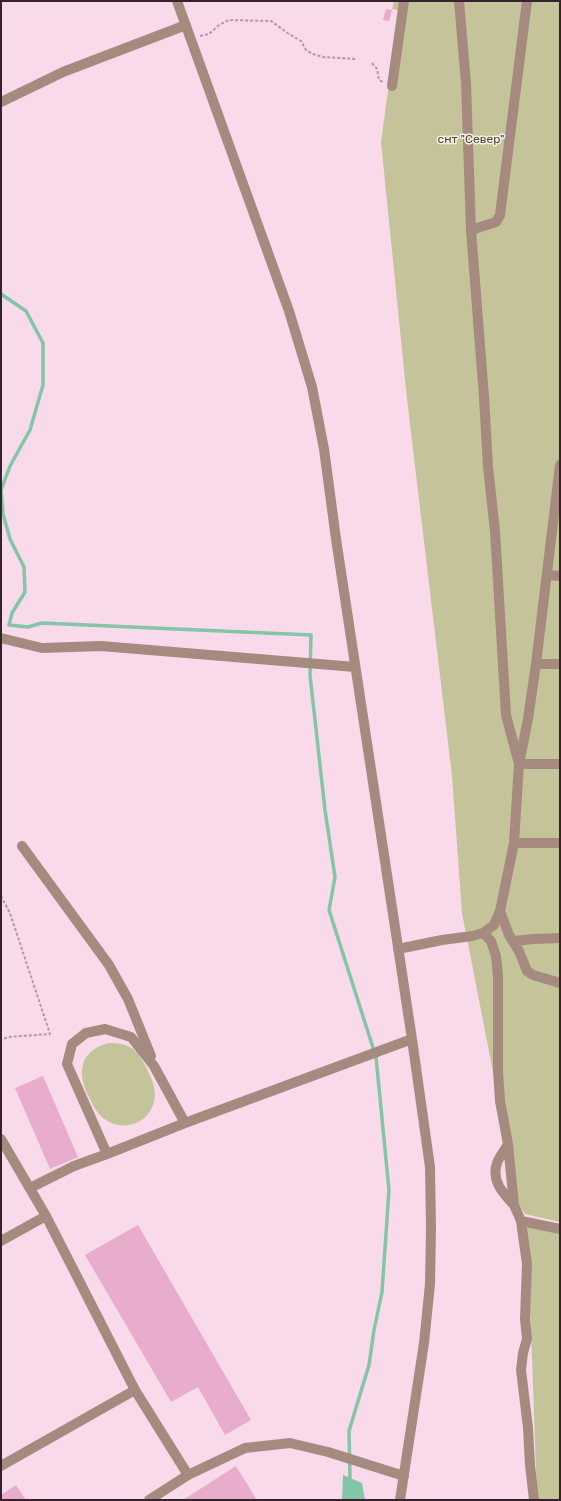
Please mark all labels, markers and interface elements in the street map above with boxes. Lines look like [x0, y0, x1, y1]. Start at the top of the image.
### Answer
park label: снт "Север" [438, 133, 504, 147]

